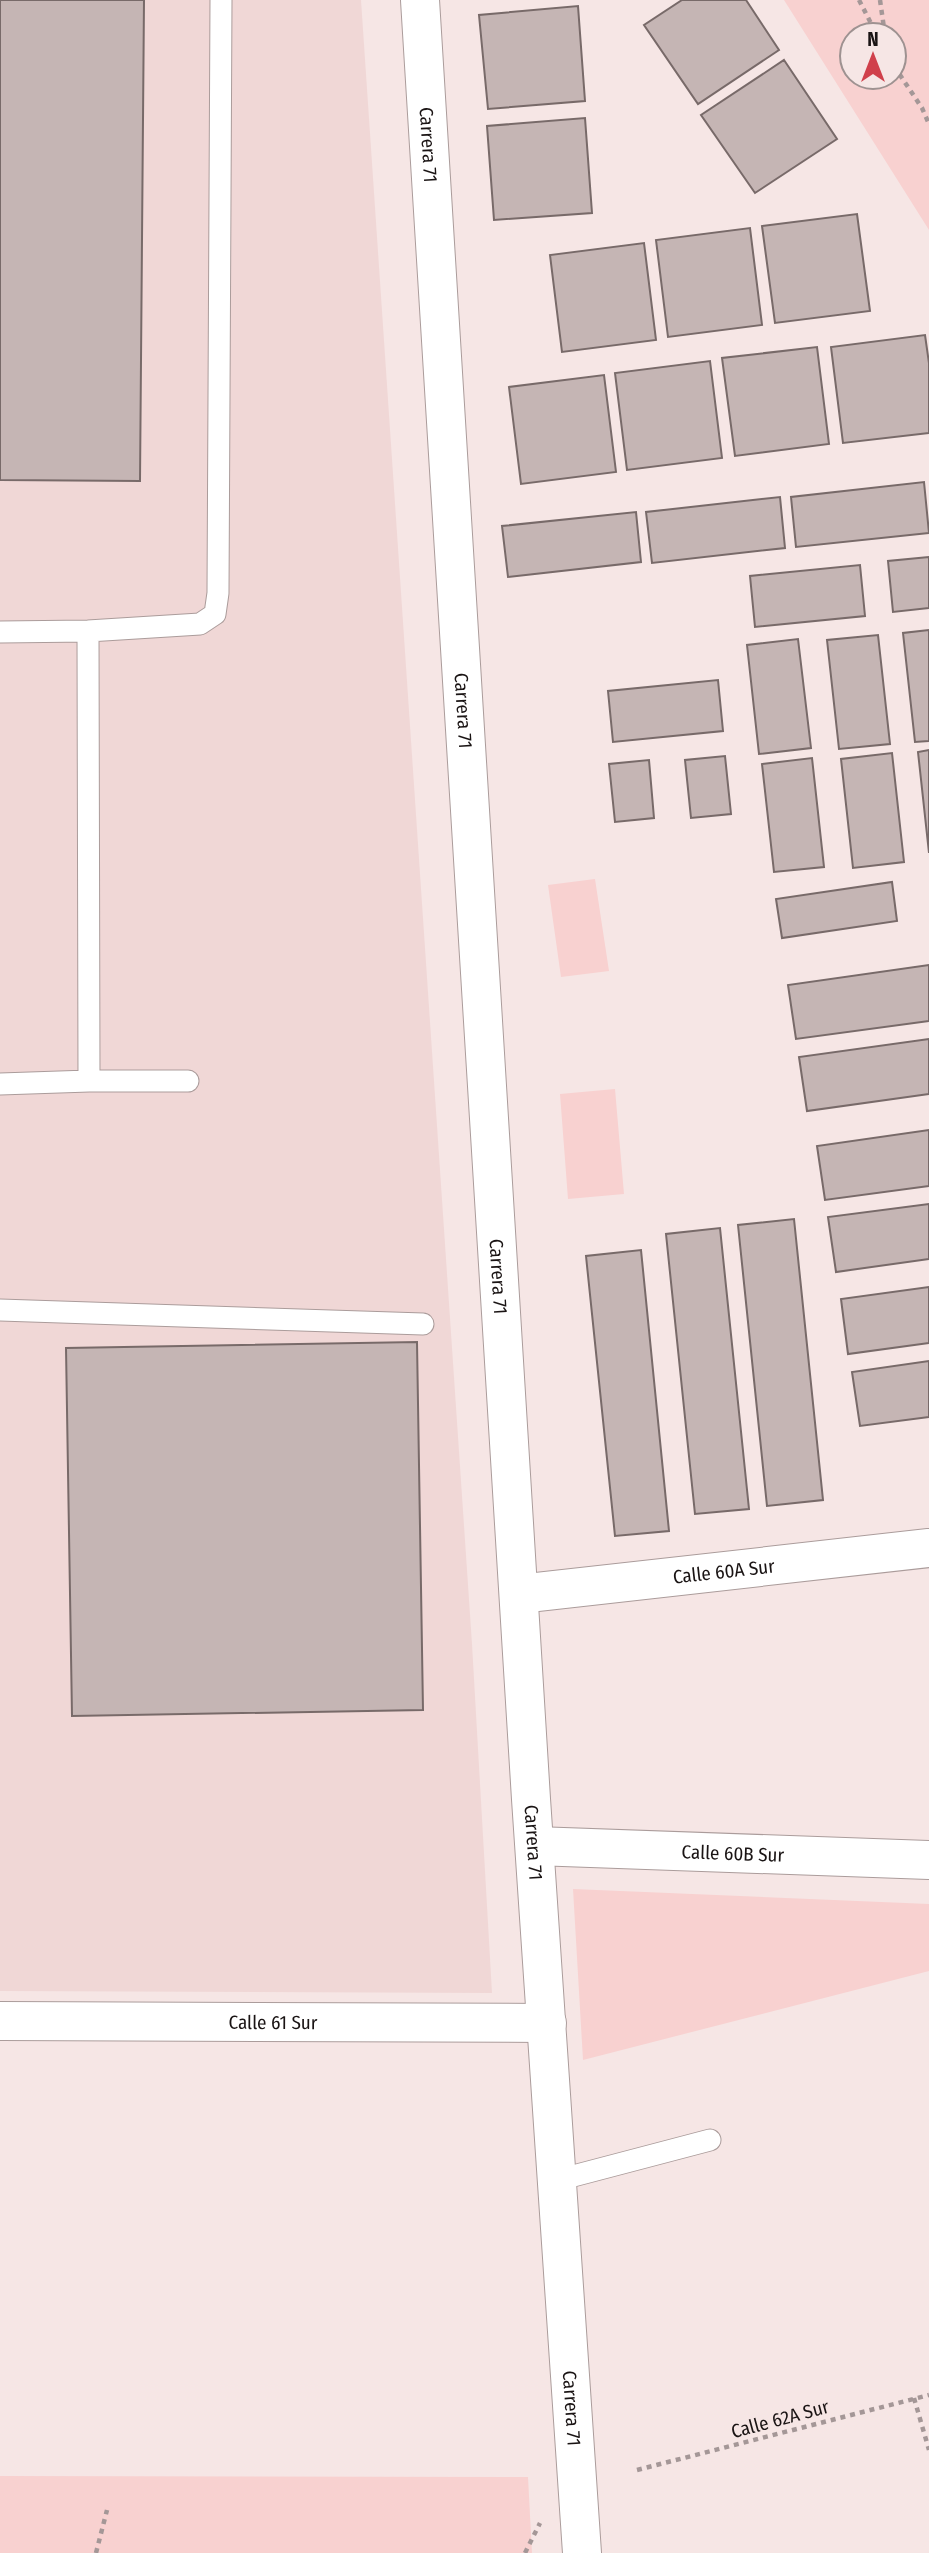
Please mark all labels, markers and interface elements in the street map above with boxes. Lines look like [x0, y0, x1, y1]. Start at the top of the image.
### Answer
north arrow [838, 21, 908, 91]
text: N [867, 28, 879, 51]
street label: Carrera 71 [415, 106, 443, 183]
street label: Carrera 71 [450, 672, 478, 749]
street label: Carrera 71 [485, 1238, 513, 1315]
street label: Calle 60A Sur [672, 1554, 776, 1588]
street label: Carrera 71 [520, 1804, 548, 1881]
street label: Calle 60B Sur [681, 1840, 785, 1866]
street label: Calle 61 Sur [229, 2010, 318, 2034]
street label: Carrera 71 [558, 2370, 586, 2447]
street label: Calle 62A Sur [729, 2395, 832, 2443]

